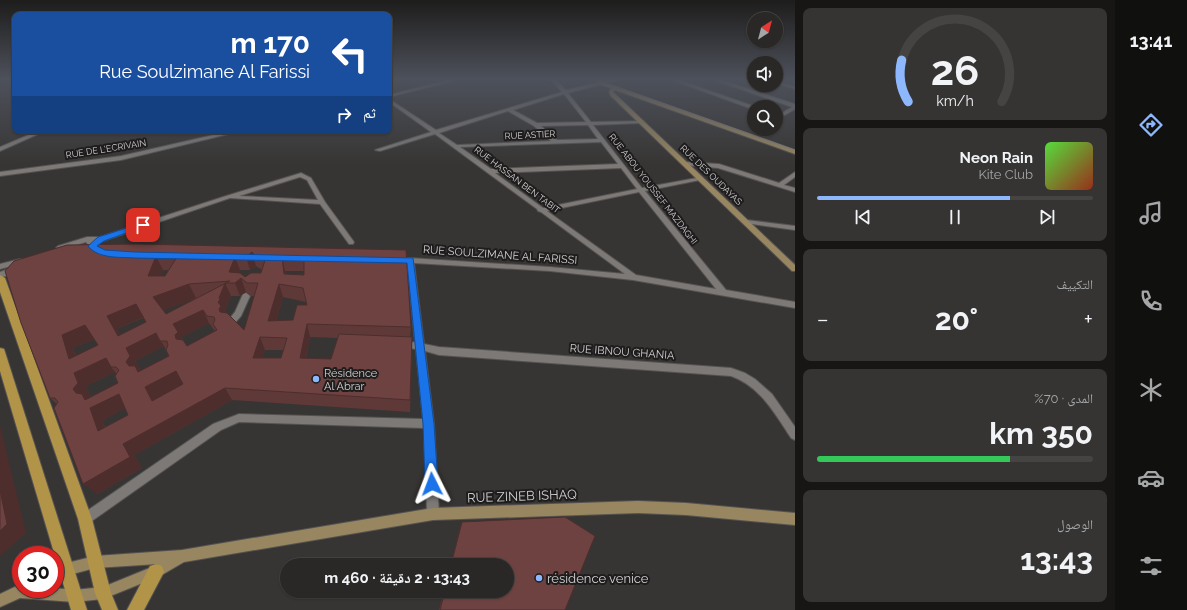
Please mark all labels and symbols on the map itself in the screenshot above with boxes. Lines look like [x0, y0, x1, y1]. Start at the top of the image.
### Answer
north arrow [747, 12, 783, 48]
street label: RUE ASTIER [504, 129, 556, 141]
street label: RUE ABOU YOUSSEF MAZDAGHI [607, 132, 699, 246]
street label: RUE DE L'ECRIVAIN [65, 138, 147, 160]
street label: RUE DES OUDAYAS [678, 143, 744, 207]
street label: RUE HASSAN BEN TABIT [472, 145, 562, 216]
pin [126, 208, 160, 242]
street label: RUE SOULZIMANE AL FARISSI [422, 243, 578, 267]
street label: RUE IBNOU GHANIA [569, 342, 675, 362]
place label: Résidence Al Abrar [324, 367, 378, 393]
marker: Résidence Al Abrar [311, 374, 321, 384]
position arrow [411, 463, 453, 505]
street label: RUE ZINEB ISHAQ [467, 487, 577, 505]
speed limit sign: 30 [12, 546, 64, 598]
place label: résidence venice [547, 571, 649, 586]
marker: résidence venice [534, 573, 544, 583]

